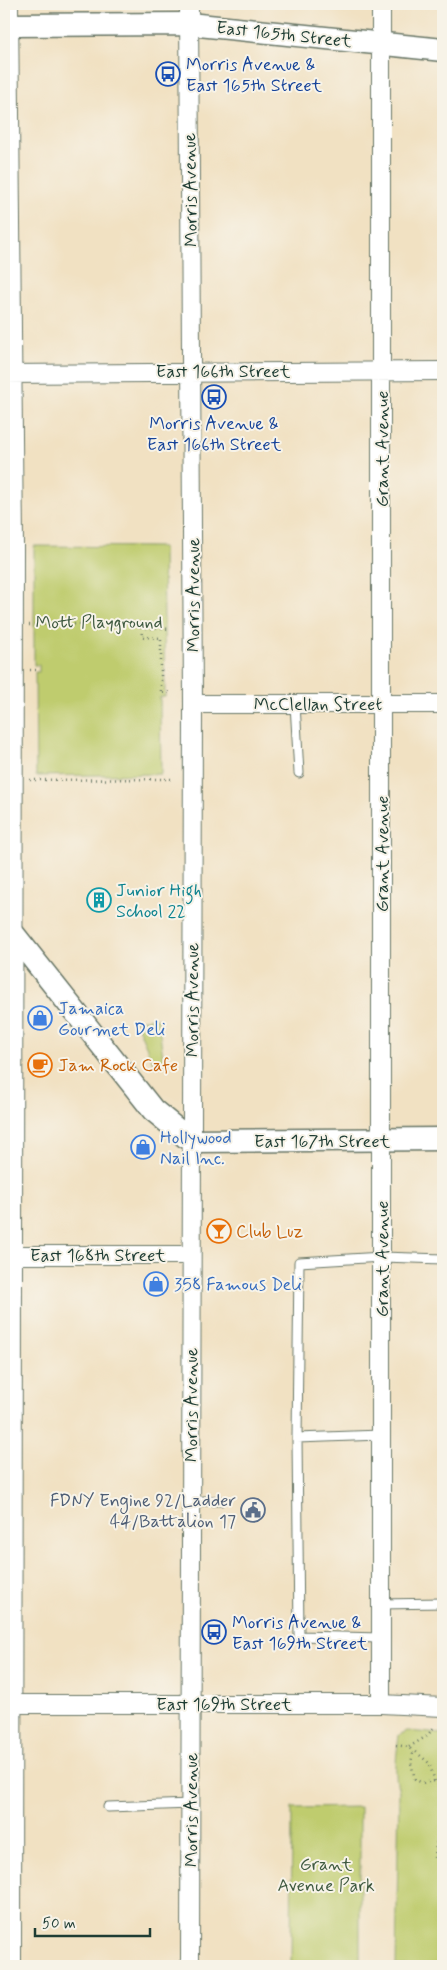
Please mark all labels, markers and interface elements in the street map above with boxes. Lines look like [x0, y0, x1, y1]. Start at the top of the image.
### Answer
street label: East 165th Street [215, 16, 353, 54]
place label: Morris Avenue & East 165th Street [186, 53, 323, 98]
bus stop icon: Morris Avenue & East 165th Street [155, 61, 181, 87]
street label: Morris Avenue [178, 133, 204, 247]
street label: East 166th Street [156, 360, 291, 384]
bus stop icon: Morris Avenue & East 166th Street [201, 384, 227, 410]
street label: Grant Avenue [371, 391, 395, 507]
place label: Morris Avenue & East 166th Street [147, 412, 282, 457]
street label: Morris Avenue [182, 538, 206, 652]
park label: Mott Playground [35, 611, 163, 635]
street label: McClellan Street [254, 693, 382, 717]
street label: Grant Avenue [371, 796, 395, 912]
place label: Junior High School 22 [116, 879, 202, 924]
building icon: Junior High School 22 [86, 887, 112, 913]
street label: Morris Avenue [181, 943, 205, 1057]
place label: Jamaica Gourmet Deli [58, 997, 166, 1042]
shop icon: Jamaica Gourmet Deli [27, 1005, 53, 1031]
cafe icon: Jam Rock Cafe [27, 1052, 53, 1078]
place label: Jam Rock Cafe [58, 1054, 178, 1078]
place label: Hollywood Nail Inc. [160, 1126, 232, 1171]
street label: East 167th Street [254, 1130, 391, 1154]
shop icon: Hollywood Nail Inc. [130, 1134, 156, 1160]
street label: Grant Avenue [371, 1201, 395, 1317]
bar icon: Club Luz [206, 1218, 232, 1244]
place label: Club Luz [236, 1220, 304, 1244]
street label: East 168th Street [30, 1244, 166, 1268]
shop icon: 358 Famous Deli [143, 1271, 169, 1297]
place label: 358 Famous Deli [174, 1273, 302, 1297]
street label: Morris Avenue [180, 1348, 204, 1462]
place label: FDNY Engine 92/Ladder 44/Battalion 17 [50, 1489, 236, 1534]
public building icon: FDNY Engine 92/Ladder 44/Battalion 17 [240, 1497, 266, 1523]
place label: Morris Avenue & East 169th Street [232, 1611, 368, 1656]
bus stop icon: Morris Avenue & East 169th Street [201, 1619, 227, 1645]
street label: East 169th Street [156, 1693, 292, 1717]
street label: Morris Avenue [180, 1753, 204, 1867]
park label: Grant Avenue Park [277, 1853, 375, 1898]
scale bar [35, 1905, 150, 1937]
text: 50 m [42, 1914, 76, 1934]

